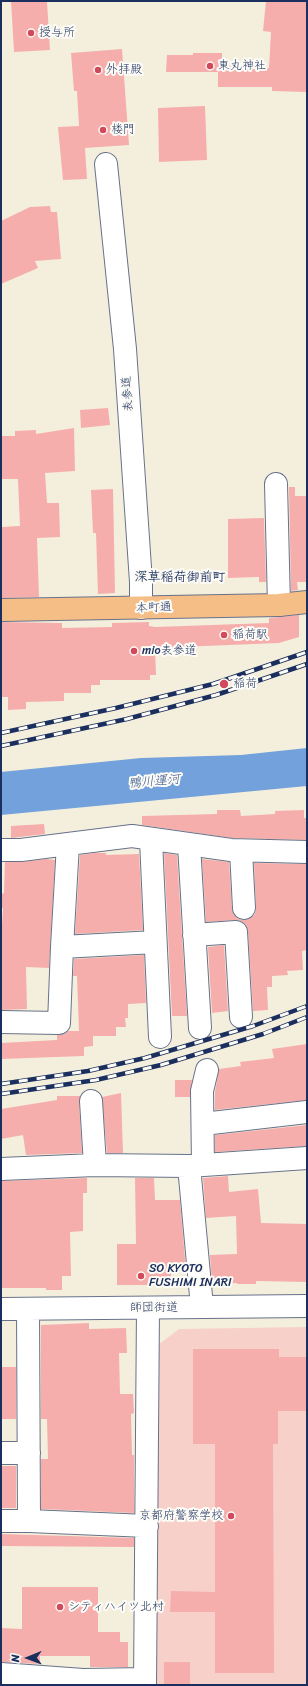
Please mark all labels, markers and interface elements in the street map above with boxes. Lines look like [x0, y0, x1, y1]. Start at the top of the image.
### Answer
place label: 授与所 [39, 26, 75, 40]
marker: 授与所 [26, 28, 36, 38]
place label: 東丸神社 [218, 59, 266, 73]
marker: 東丸神社 [205, 61, 215, 71]
place label: 外拝殿 [106, 63, 142, 77]
marker: 外拝殿 [93, 65, 103, 75]
place label: 楼門 [111, 123, 135, 137]
marker: 楼門 [98, 125, 108, 135]
street label: 表参道 [120, 376, 136, 412]
district label: 深草稲荷御前町 [135, 570, 225, 586]
street label: 本町通 [136, 600, 172, 616]
place label: 稲荷駅 [232, 628, 268, 642]
marker: 稲荷駅 [219, 630, 229, 640]
place label: mio表参道 [142, 644, 197, 658]
marker: mio表参道 [129, 646, 139, 656]
place label: 稲荷 [233, 677, 257, 691]
marker: 稲荷 [218, 678, 230, 690]
water label: 鴨川運河 [127, 772, 181, 792]
place label: SO KYOTO FUSHIMI INARI [149, 1262, 232, 1290]
marker: SO KYOTO FUSHIMI INARI [136, 1271, 146, 1281]
street label: 師団街道 [130, 1301, 178, 1315]
place label: 京都府警察学校 [139, 1509, 223, 1523]
marker: 京都府警察学校 [226, 1511, 236, 1521]
place label: シティハイツ北村 [68, 1600, 164, 1614]
marker: シティハイツ北村 [55, 1602, 65, 1612]
north arrow [8, 1638, 48, 1678]
text: N [6, 1654, 25, 1662]

